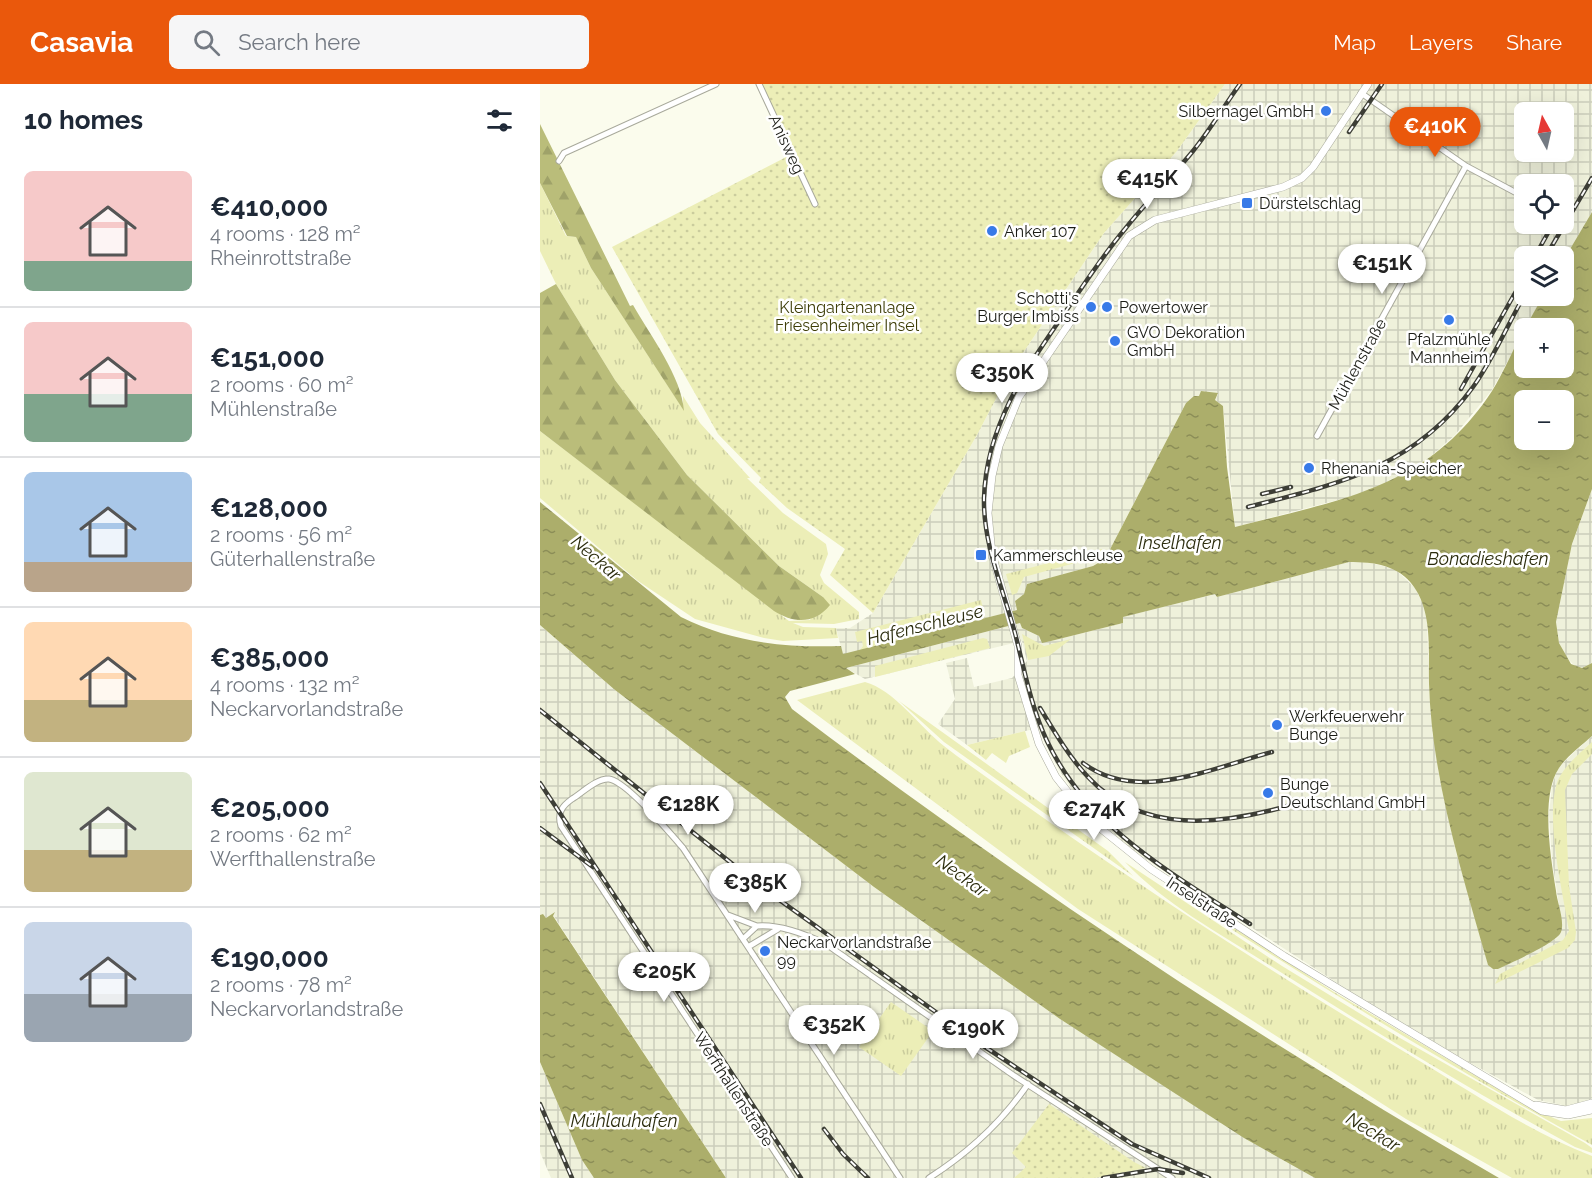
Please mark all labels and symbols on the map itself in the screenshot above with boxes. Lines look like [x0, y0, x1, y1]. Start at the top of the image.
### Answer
place label: Silbernagel GmbH [1179, 102, 1314, 121]
north arrow [1514, 102, 1574, 162]
marker: Silbernagel GmbH [1319, 104, 1333, 118]
pin: €410K [1393, 107, 1477, 158]
street label: Anisweg [765, 112, 809, 177]
pin: €415K [1105, 159, 1189, 210]
place label: Dürstelschlag [1259, 194, 1361, 213]
marker: Dürstelschlag [1240, 196, 1254, 210]
place label: Anker 107 [1004, 222, 1076, 241]
marker: Anker 107 [985, 224, 999, 238]
pin: €151K [1340, 244, 1424, 295]
place label: Schotti's Burger Imbiss [977, 289, 1079, 326]
park label: Kleingartenanlage Friesenheimer Insel [775, 298, 920, 335]
place label: Powertower [1119, 298, 1208, 317]
marker: Schotti's Burger Imbiss [1084, 300, 1098, 314]
marker: Powertower [1100, 300, 1114, 314]
marker: Pfalzmühle Mannheim [1442, 313, 1456, 327]
street label: Mühlenstraße [1325, 315, 1390, 413]
place label: GVO Dekoration GmbH [1127, 323, 1245, 360]
place label: Pfalzmühle Mannheim [1407, 330, 1491, 367]
marker: GVO Dekoration GmbH [1108, 334, 1122, 348]
pin: €350K [960, 353, 1044, 404]
place label: Rhenania-Speicher [1321, 459, 1462, 478]
marker: Rhenania-Speicher [1302, 461, 1316, 475]
water label: Neckar [567, 530, 626, 585]
water label: Inselhafen [1138, 532, 1222, 553]
place label: Kammerschleuse [993, 546, 1123, 565]
marker: Kammerschleuse [974, 548, 988, 562]
water label: Bonadieshafen [1427, 548, 1549, 569]
water label: Hafenschleuse [865, 600, 986, 649]
place label: Werkfeuerwehr Bunge [1289, 707, 1405, 744]
marker: Werkfeuerwehr Bunge [1270, 718, 1284, 732]
place label: Bunge Deutschland GmbH [1280, 775, 1426, 812]
pin: €128K [646, 785, 730, 836]
marker: Bunge Deutschland GmbH [1261, 786, 1275, 800]
pin: €274K [1052, 790, 1136, 841]
water label: Neckar [932, 850, 993, 902]
pin: €385K [713, 863, 797, 914]
street label: Inselstraße [1163, 873, 1241, 932]
place label: Neckarvorlandstraße 99 [777, 933, 932, 970]
marker: Neckarvorlandstraße 99 [758, 944, 772, 958]
pin: €205K [622, 952, 706, 1003]
pin: €352K [792, 1005, 876, 1056]
pin: €190K [931, 1009, 1015, 1060]
street label: Werfthallenstraße [690, 1029, 778, 1150]
water label: Neckar [1343, 1107, 1405, 1156]
water label: Mühlauhafen [570, 1110, 678, 1131]

